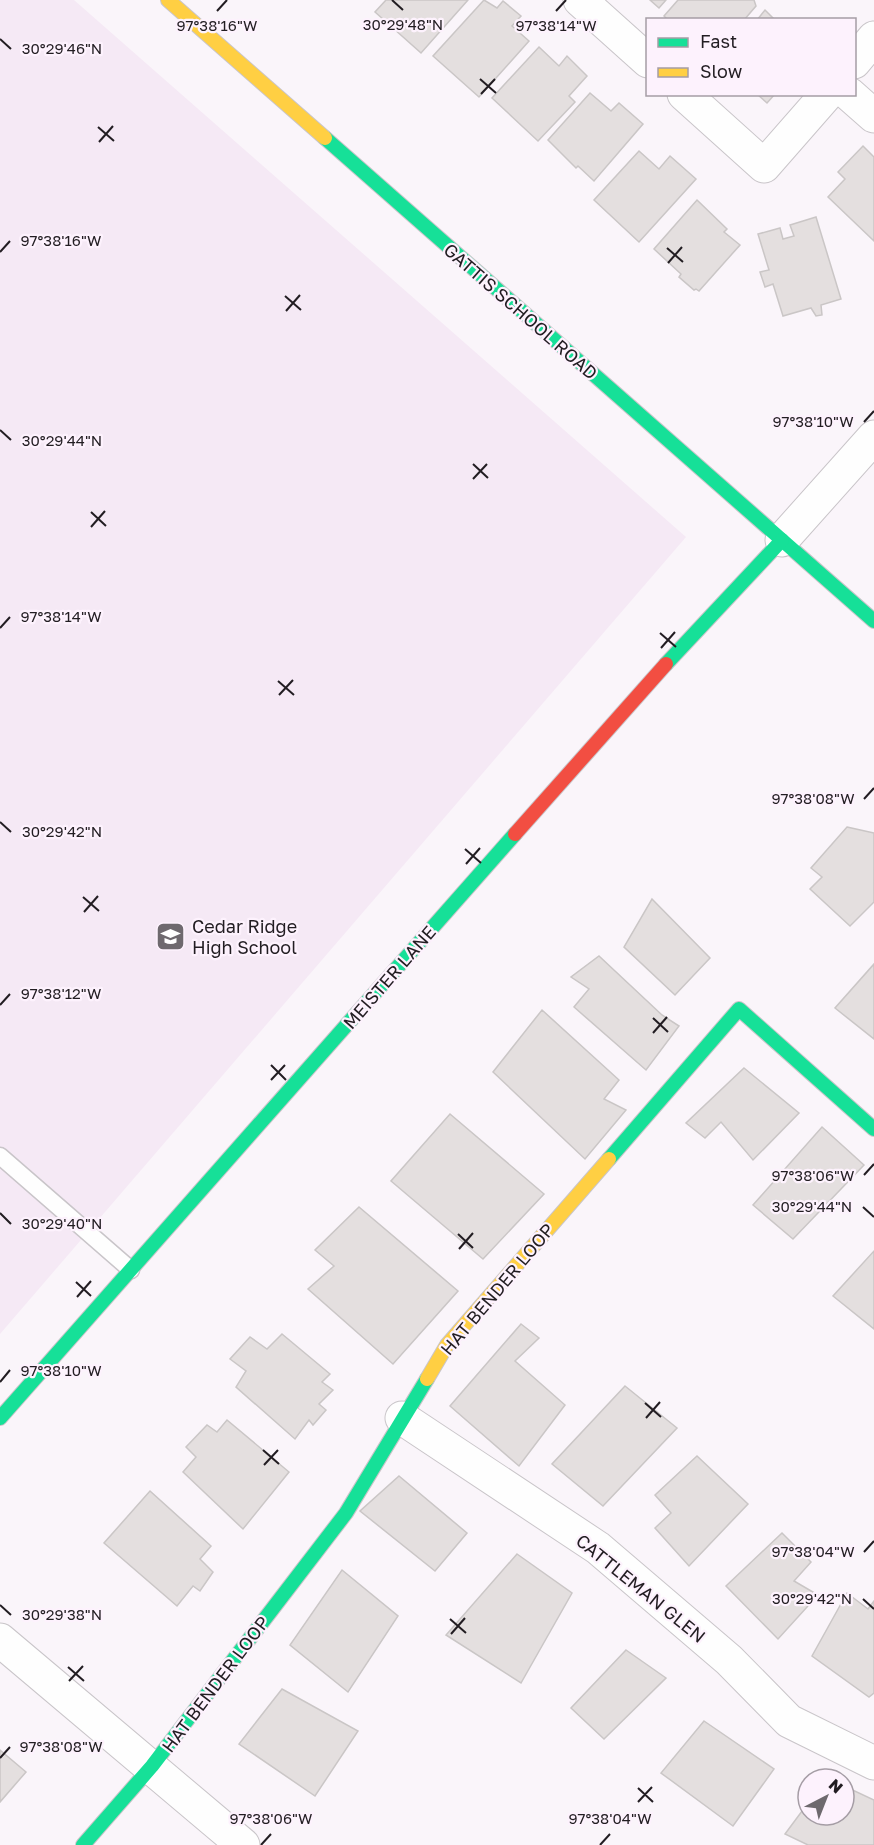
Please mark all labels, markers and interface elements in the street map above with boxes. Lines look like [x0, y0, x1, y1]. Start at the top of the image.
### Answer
text: 30°29'48"N [363, 15, 443, 33]
text: 97°38'16"W [176, 16, 258, 34]
text: 97°38'14"W [515, 16, 597, 34]
legend [646, 18, 856, 96]
text: Fast [700, 30, 737, 52]
text: 30°29'46"N [22, 39, 102, 57]
text: Slow [700, 60, 743, 82]
text: 97°38'16"W [20, 231, 102, 249]
street label: GATTIS SCHOOL ROAD [440, 238, 602, 384]
text: 97°38'10"W [772, 412, 854, 430]
text: 30°29'44"N [22, 431, 102, 449]
text: 97°38'14"W [20, 607, 102, 625]
text: 97°38'08"W [771, 789, 855, 807]
text: 30°29'42"N [22, 822, 102, 840]
place label: Cedar Ridge High School [192, 915, 297, 958]
school or university icon: Cedar Ridge High School [155, 920, 187, 952]
street label: MEISTER LANE [338, 921, 440, 1033]
text: 97°38'12"W [21, 984, 101, 1002]
text: 97°38'06"W [771, 1166, 855, 1184]
text: 30°29'44"N [772, 1197, 852, 1215]
text: 30°29'40"N [22, 1214, 102, 1232]
street label: HAT BENDER LOOP [436, 1219, 558, 1359]
text: 97°38'10"W [20, 1361, 102, 1379]
street label: CATTLEMAN GLEN [572, 1529, 710, 1647]
text: 97°38'04"W [771, 1542, 855, 1560]
text: 30°29'42"N [772, 1589, 852, 1607]
text: 30°29'38"N [22, 1605, 102, 1623]
street label: HAT BENDER LOOP [157, 1611, 273, 1757]
text: 97°38'08"W [19, 1737, 103, 1755]
north arrow [796, 1767, 856, 1827]
text: N [825, 1774, 847, 1797]
text: 97°38'06"W [229, 1809, 313, 1827]
text: 97°38'04"W [568, 1809, 652, 1827]

